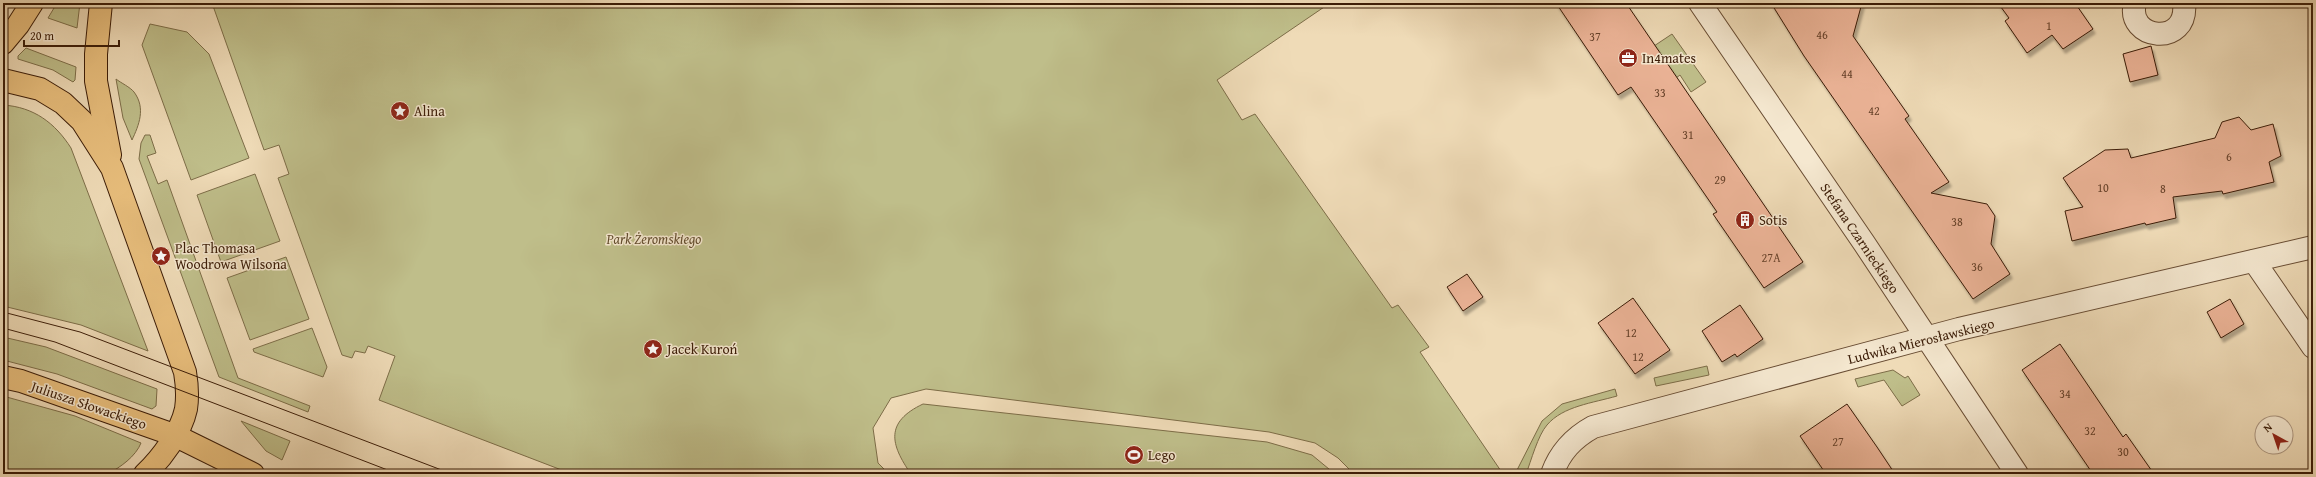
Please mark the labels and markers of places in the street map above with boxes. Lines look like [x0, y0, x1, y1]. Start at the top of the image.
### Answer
office icon: In4mates [1617, 47, 1639, 69]
place label: In4mates [1642, 48, 1696, 68]
place icon: Alina [389, 100, 411, 122]
place label: Alina [414, 101, 445, 121]
building icon: Sotis [1734, 209, 1756, 231]
place label: Sotis [1759, 210, 1787, 230]
place label: Plac Thomasa Woodrowa Wilsona [175, 238, 287, 274]
place icon: Plac Thomasa Woodrowa Wilsona [150, 245, 172, 267]
place icon: Jacek Kuroń [642, 338, 664, 360]
place label: Jacek Kuroń [665, 339, 738, 359]
sports icon: Lego [1123, 444, 1145, 466]
place label: Lego [1148, 445, 1176, 465]

